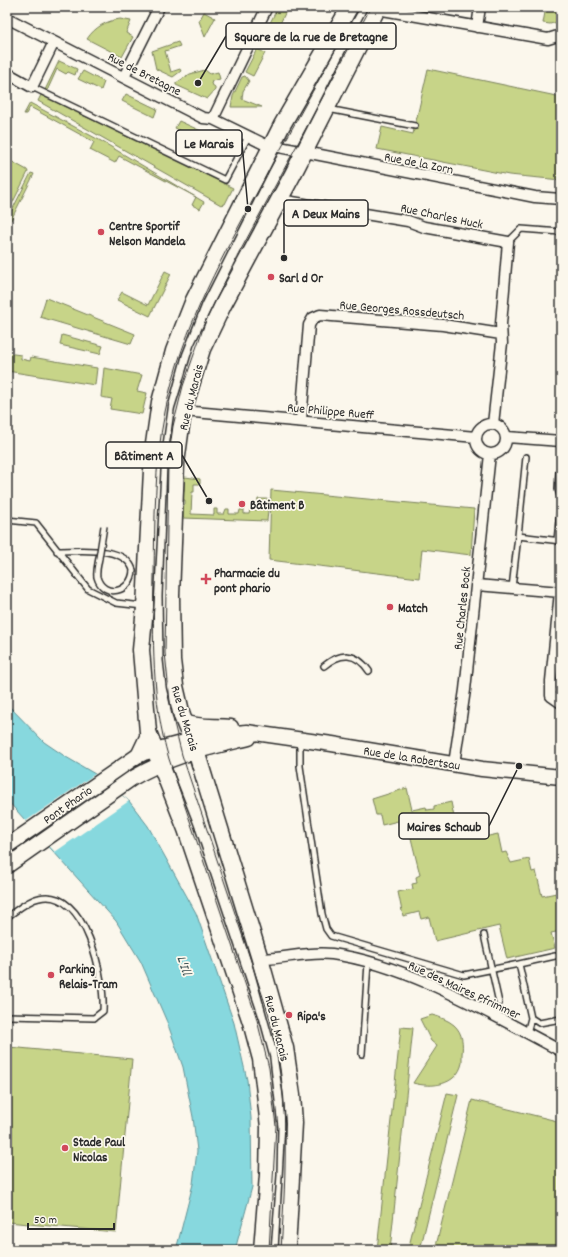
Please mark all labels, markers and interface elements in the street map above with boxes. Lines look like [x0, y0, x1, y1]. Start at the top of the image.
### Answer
callout: Square de la rue de Bretagne [226, 23, 396, 49]
text: Square de la rue de Bretagne [234, 28, 388, 48]
street label: Rue de Bretagne [104, 49, 184, 102]
callout: Le Marais [176, 130, 242, 156]
text: Le Marais [184, 135, 234, 155]
street label: Rue de la Zorn [382, 148, 455, 180]
street label: Rue Charles Huck [398, 199, 485, 235]
callout: A Deux Mains [284, 200, 368, 226]
text: A Deux Mains [292, 205, 360, 225]
place label: Centre Sportif Nelson Mandela [109, 218, 186, 252]
marker: Centre Sportif Nelson Mandela [96, 227, 106, 237]
place label: Sarl d Or [279, 270, 324, 289]
marker: Sarl d Or [266, 272, 276, 282]
street label: Rue Georges Rossdeutsch [339, 297, 465, 326]
street label: Rue du Marais [175, 362, 210, 433]
street label: Rue Philippe Rueff [286, 399, 375, 426]
callout: Bâtiment A [106, 442, 182, 468]
text: Bâtiment A [114, 447, 174, 467]
place label: Bâtiment B [250, 497, 304, 516]
marker: Bâtiment B [237, 499, 247, 509]
place label: Pharmacie du pont phario [214, 565, 280, 599]
street label: Rue Charles Bock [450, 566, 477, 651]
marker: Pharmacie du pont phario [201, 574, 211, 584]
place label: Match [398, 600, 428, 619]
marker: Match [385, 602, 395, 612]
street label: Rue du Marais [165, 684, 203, 754]
street label: Rue de la Robertsau [362, 742, 461, 777]
street label: Pont Phario [40, 782, 97, 830]
callout: Maires Schaub [399, 813, 489, 839]
text: Maires Schaub [407, 818, 481, 838]
water label: L'Ill [171, 953, 196, 980]
street label: Rue des Maires Pfrimmer [405, 957, 523, 1026]
place label: Parking Relais-Tram [59, 961, 118, 995]
marker: Parking Relais-Tram [46, 970, 56, 980]
street label: Rue du Marais [258, 993, 293, 1064]
place label: Ripa's [297, 1008, 326, 1027]
marker: Ripa's [284, 1010, 294, 1020]
place label: Stade Paul Nicolas [73, 1134, 126, 1168]
marker: Stade Paul Nicolas [60, 1143, 70, 1153]
scale bar [28, 1205, 114, 1231]
text: 50 m [34, 1212, 57, 1229]

